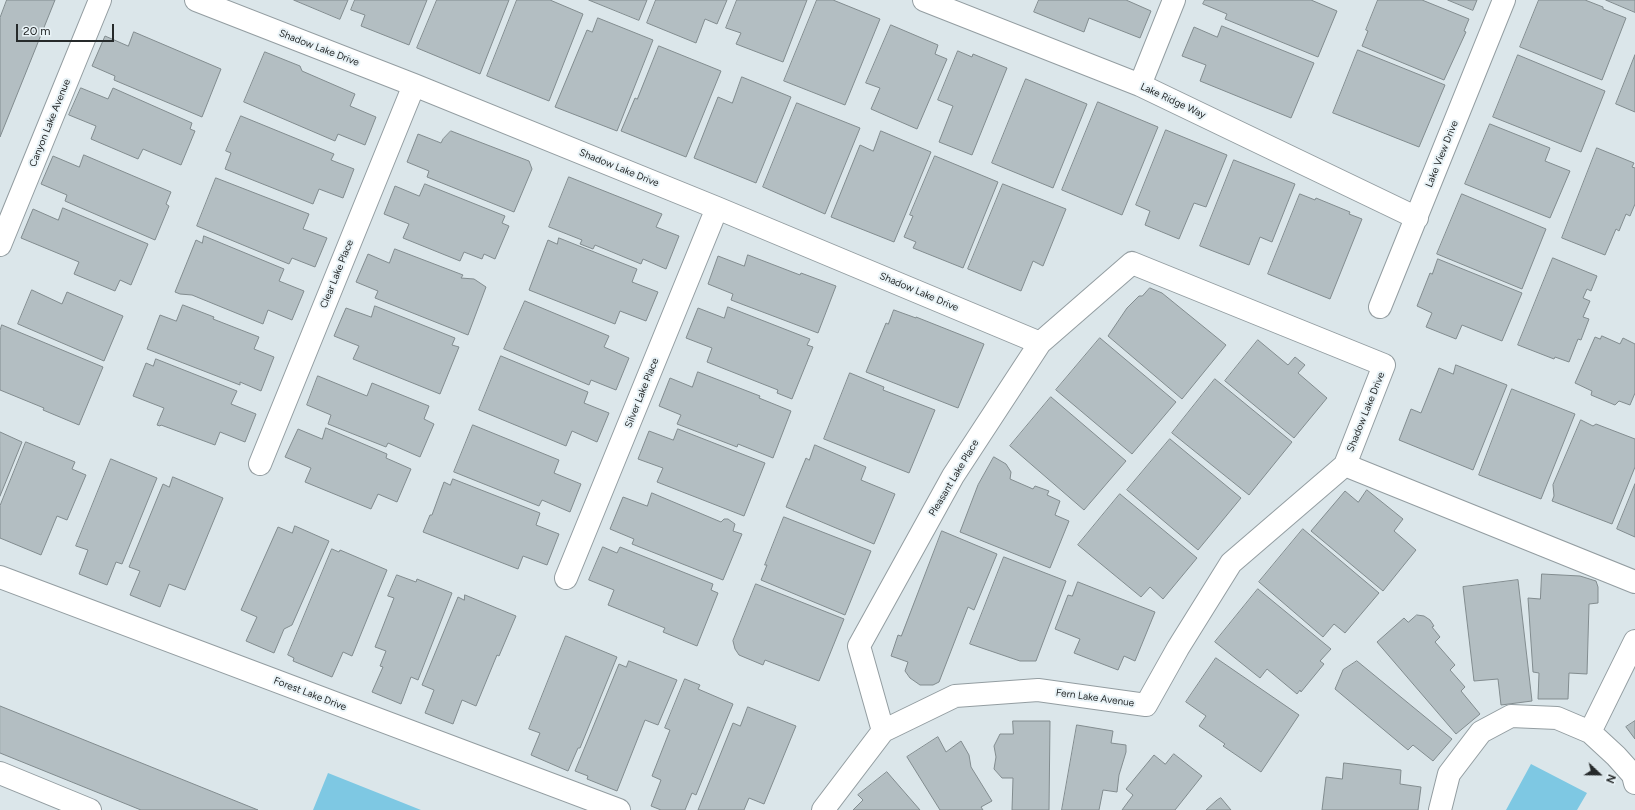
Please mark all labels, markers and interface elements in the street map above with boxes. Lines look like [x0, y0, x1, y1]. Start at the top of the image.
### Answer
scale bar [18, 16, 116, 42]
text: 20 m [23, 24, 51, 38]
street label: Shadow Lake Drive [277, 27, 361, 69]
street label: Canyon Lake Avenue [27, 77, 73, 169]
street label: Lake Ridge Way [1138, 81, 1208, 121]
street label: Lake View Drive [1423, 119, 1461, 189]
street label: Shadow Lake Drive [577, 147, 661, 189]
street label: Clear Lake Place [318, 238, 356, 310]
street label: Shadow Lake Drive [878, 270, 960, 314]
street label: Silver Lake Place [623, 356, 661, 430]
street label: Shadow Lake Drive [1345, 370, 1387, 454]
street label: Pleasant Lake Place [926, 438, 982, 518]
street label: Forest Lake Drive [272, 675, 348, 713]
street label: Fern Lake Avenue [1055, 687, 1135, 709]
north arrow [1579, 754, 1619, 794]
text: N [1603, 772, 1618, 785]

